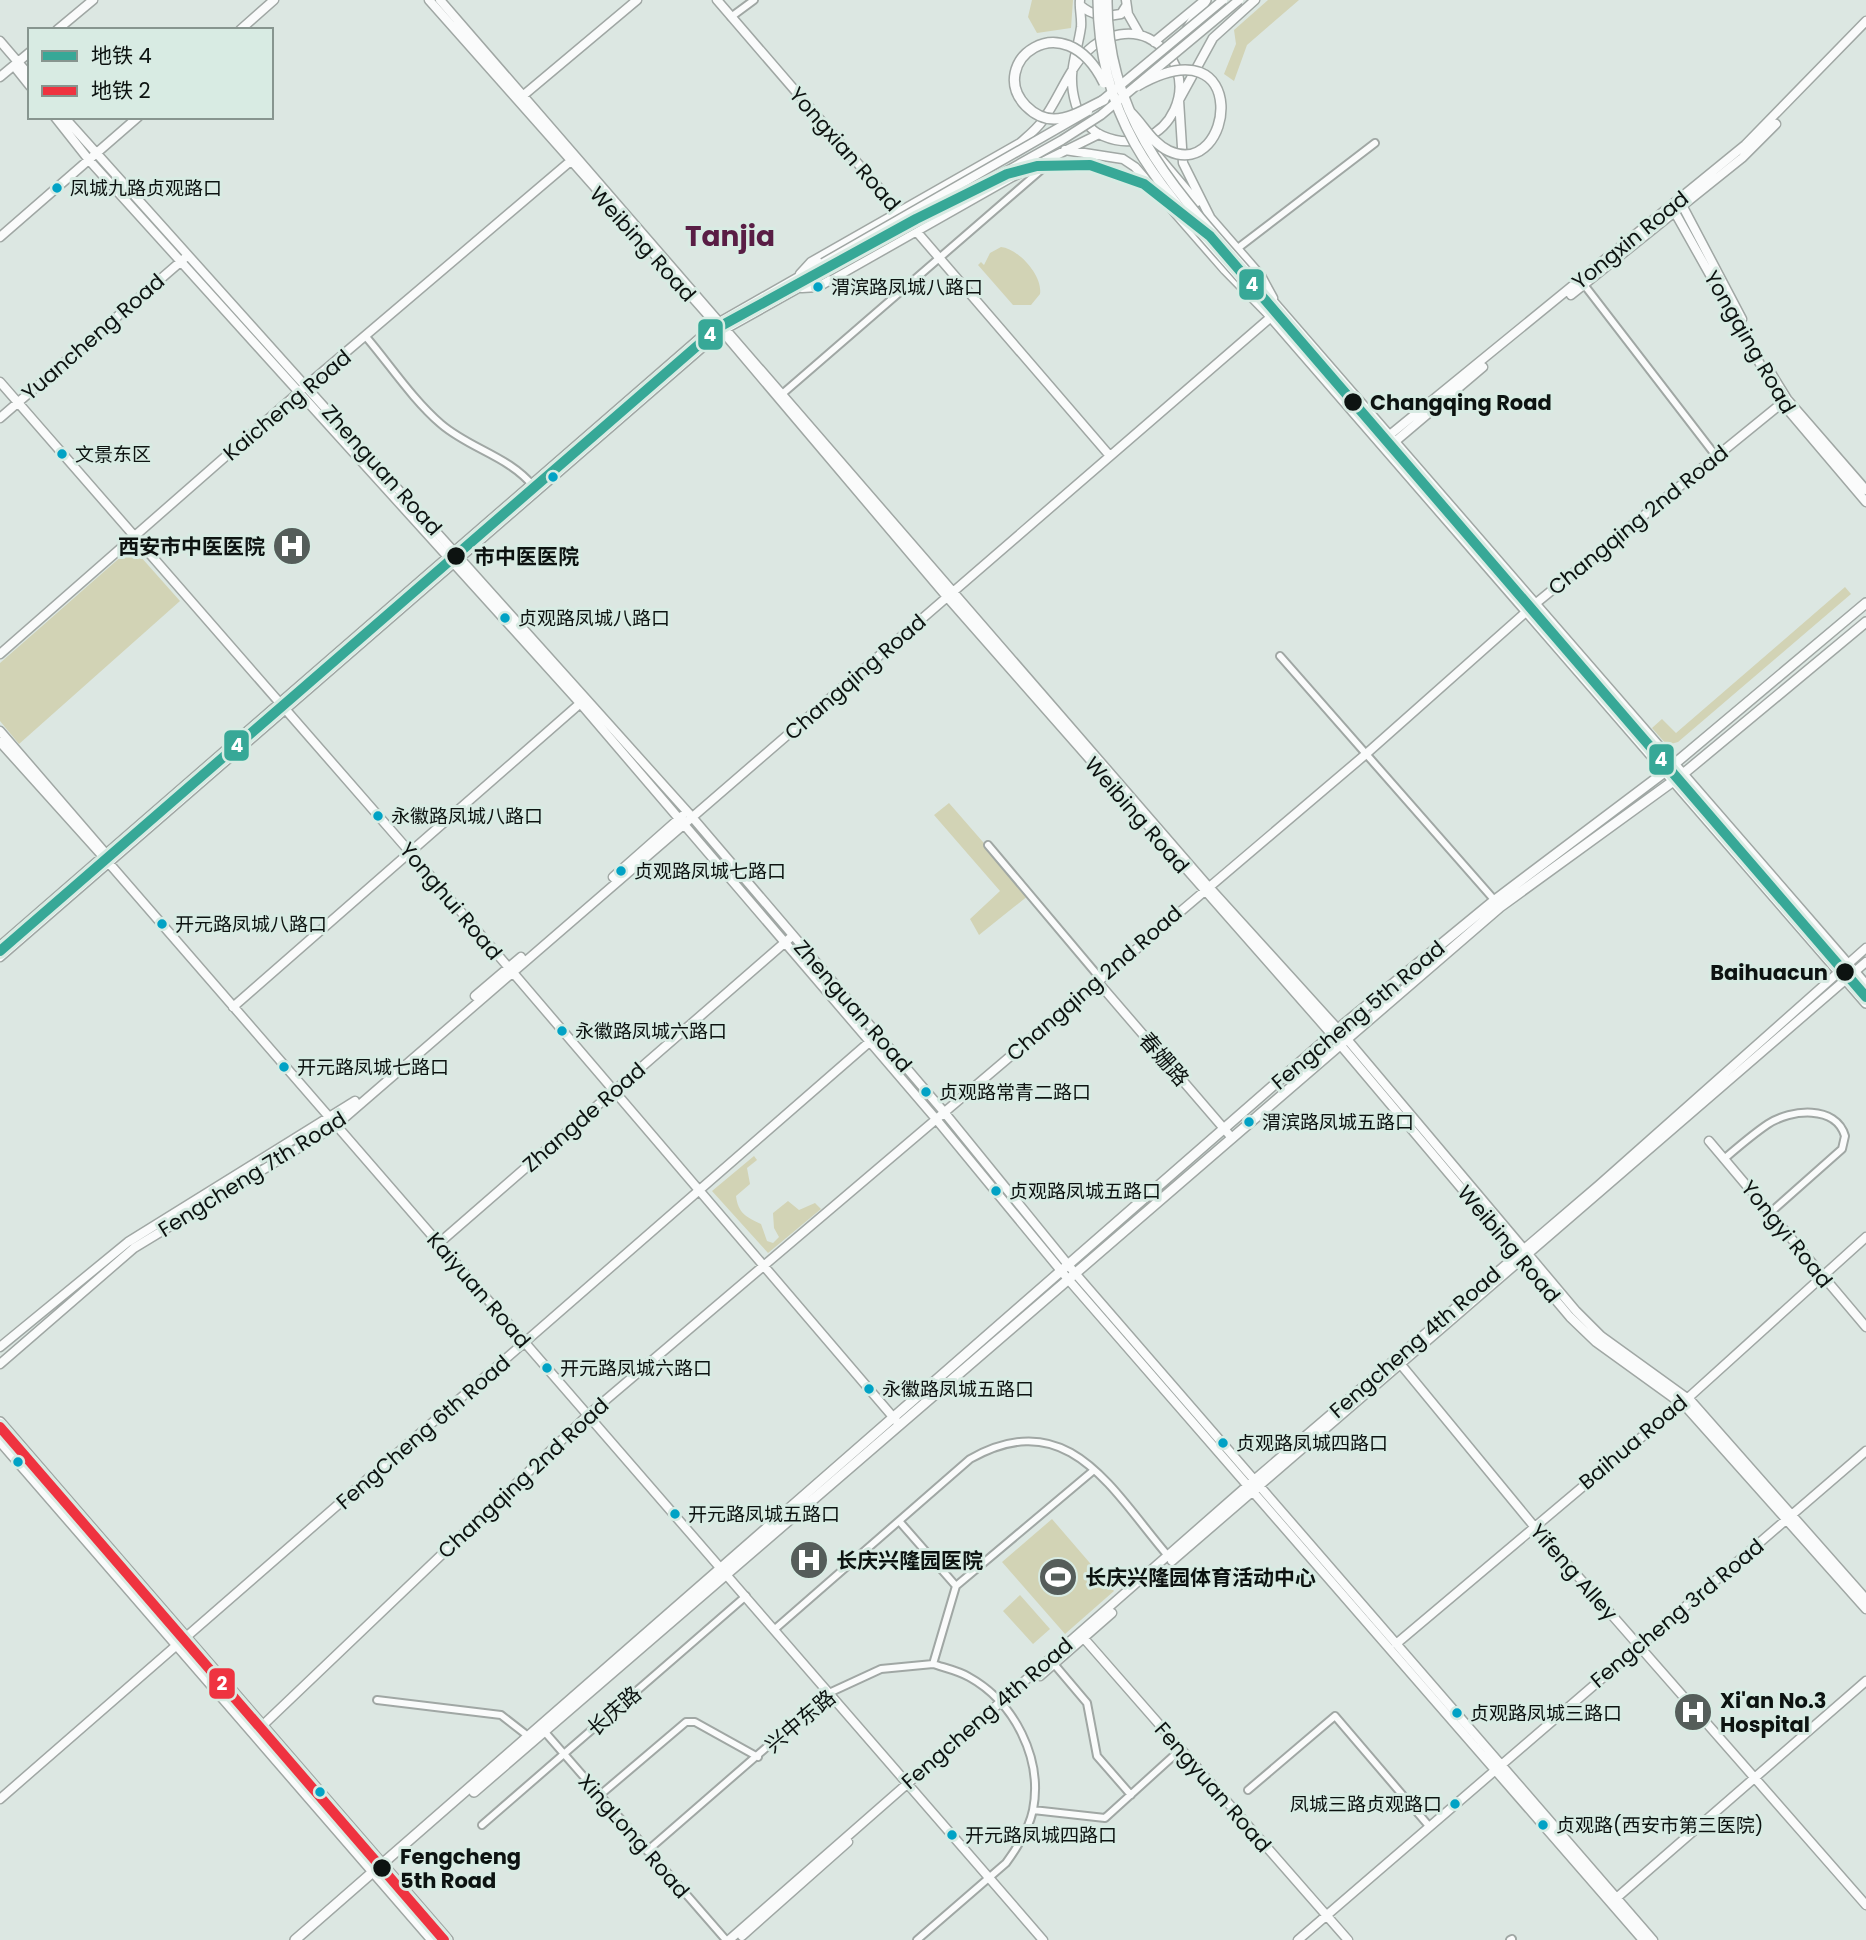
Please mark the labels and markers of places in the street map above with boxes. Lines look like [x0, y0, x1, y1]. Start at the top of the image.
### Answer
place label: 凤城九路贞观路口 [70, 175, 222, 202]
marker: 凤城九路贞观路口 [50, 181, 64, 195]
place label: 渭滨路凤城八路口 [831, 274, 983, 301]
marker: 渭滨路凤城八路口 [811, 280, 825, 294]
place label: Changqing Road [1370, 388, 1552, 417]
marker: Changqing Road [1342, 391, 1364, 413]
place label: 文景东区 [75, 441, 151, 468]
marker: 文景东区 [55, 447, 69, 461]
unlabelled marker [546, 470, 560, 484]
hospital icon: 西安市中医医院 [271, 525, 313, 567]
place label: 西安市中医医院 [118, 532, 265, 561]
place label: 市中医医院 [474, 542, 579, 571]
marker: 市中医医院 [445, 545, 467, 567]
place label: 贞观路凤城八路口 [518, 605, 670, 632]
marker: 贞观路凤城八路口 [498, 611, 512, 625]
place label: 永徽路凤城八路口 [391, 803, 543, 830]
marker: 永徽路凤城八路口 [371, 809, 385, 823]
place label: 贞观路凤城七路口 [634, 858, 786, 885]
marker: 贞观路凤城七路口 [614, 864, 628, 878]
place label: 开元路凤城八路口 [175, 911, 327, 938]
marker: 开元路凤城八路口 [155, 917, 169, 931]
place label: Baihuacun [1710, 958, 1828, 987]
marker: Baihuacun [1834, 961, 1856, 983]
place label: 永徽路凤城六路口 [575, 1018, 727, 1045]
marker: 永徽路凤城六路口 [555, 1024, 569, 1038]
place label: 开元路凤城七路口 [297, 1054, 449, 1081]
marker: 开元路凤城七路口 [277, 1060, 291, 1074]
place label: 贞观路常青二路口 [939, 1079, 1091, 1106]
marker: 贞观路常青二路口 [919, 1085, 933, 1099]
place label: 渭滨路凤城五路口 [1262, 1109, 1414, 1136]
marker: 渭滨路凤城五路口 [1242, 1115, 1256, 1129]
place label: 贞观路凤城五路口 [1009, 1178, 1161, 1205]
marker: 贞观路凤城五路口 [989, 1184, 1003, 1198]
place label: 开元路凤城六路口 [560, 1355, 712, 1382]
marker: 开元路凤城六路口 [540, 1361, 554, 1375]
place label: 永徽路凤城五路口 [882, 1376, 1034, 1403]
marker: 永徽路凤城五路口 [862, 1382, 876, 1396]
place label: 贞观路凤城四路口 [1236, 1430, 1388, 1457]
marker: 贞观路凤城四路口 [1216, 1436, 1230, 1450]
unlabelled marker [11, 1455, 25, 1469]
place label: 开元路凤城五路口 [688, 1501, 840, 1528]
marker: 开元路凤城五路口 [668, 1507, 682, 1521]
hospital icon: 长庆兴隆园医院 [788, 1539, 830, 1581]
place label: 长庆兴隆园医院 [836, 1546, 983, 1575]
sports icon: 长庆兴隆园体育活动中心 [1037, 1556, 1079, 1598]
place label: 长庆兴隆园体育活动中心 [1085, 1563, 1316, 1592]
place label: Xi'an No.3 Hospital [1720, 1686, 1827, 1739]
hospital icon: Xi'an No.3 Hospital [1672, 1691, 1714, 1733]
place label: 贞观路凤城三路口 [1470, 1700, 1622, 1727]
marker: 贞观路凤城三路口 [1450, 1706, 1464, 1720]
unlabelled marker [313, 1785, 327, 1799]
place label: 凤城三路贞观路口 [1290, 1791, 1442, 1818]
marker: 凤城三路贞观路口 [1448, 1797, 1462, 1811]
place label: 贞观路(西安市第三医院) [1556, 1812, 1763, 1839]
marker: 贞观路(西安市第三医院) [1536, 1818, 1550, 1832]
place label: 开元路凤城四路口 [965, 1822, 1117, 1849]
marker: 开元路凤城四路口 [945, 1828, 959, 1842]
place label: Fengcheng 5th Road [400, 1842, 521, 1895]
marker: Fengcheng 5th Road [371, 1857, 393, 1879]

